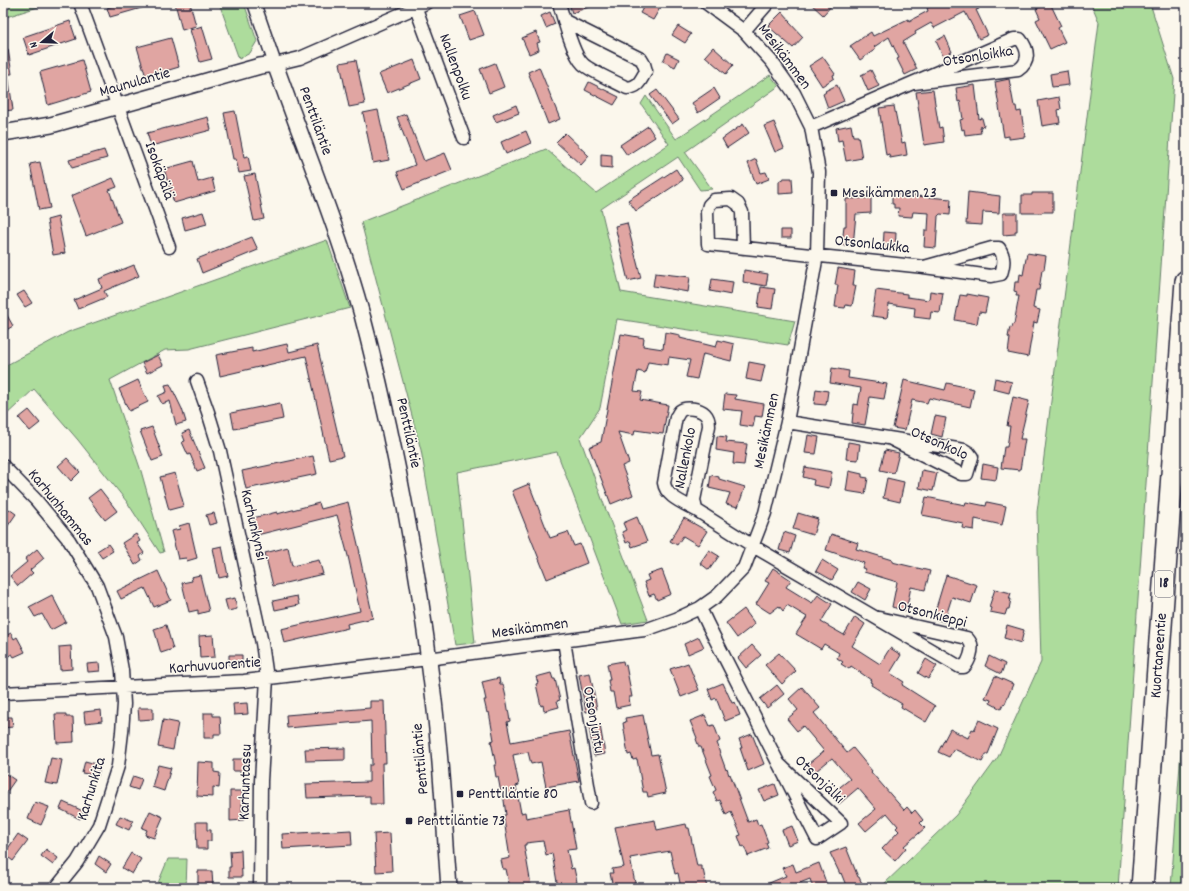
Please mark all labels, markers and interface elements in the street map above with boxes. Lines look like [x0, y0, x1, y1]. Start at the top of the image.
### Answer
street label: Mesikämmen [752, 19, 816, 95]
north arrow [22, 22, 62, 62]
street label: Nallenpolku [432, 31, 478, 104]
text: N [26, 39, 43, 50]
street label: Otsonloikka [941, 40, 1015, 74]
street label: Maunulantie [97, 62, 173, 104]
street label: Penttiläntie [292, 83, 338, 159]
street label: Isokäpälä [138, 139, 180, 203]
place label: Mesikämmen 23 [842, 182, 937, 205]
marker: Mesikämmen 23 [829, 188, 839, 198]
street label: Otsonlaukka [833, 230, 911, 260]
street label: Mesikämmen [748, 391, 786, 471]
street label: Penttiläntie [389, 396, 427, 470]
street label: Otsonkolo [906, 421, 972, 467]
street label: Nallenkolo [669, 425, 703, 491]
street label: Karhunhammas [22, 464, 99, 552]
street label: Karhunkynsi [234, 487, 272, 563]
road number: 18 [1155, 571, 1173, 597]
street label: Otsonkieppi [895, 595, 969, 635]
street label: Mesikämmen [490, 612, 570, 646]
street label: Kuortaneentie [1144, 612, 1173, 699]
street label: Karhuvuorentie [168, 651, 262, 681]
street label: Otsonjuntu [576, 685, 610, 755]
street label: Penttiläntie [406, 722, 436, 796]
street label: Karhuntassu [233, 743, 259, 820]
street label: Otsonjälki [789, 750, 849, 810]
street label: Karhunkita [71, 754, 113, 824]
place label: Penttiläntie 80 [468, 783, 558, 806]
marker: Penttiläntie 80 [455, 789, 465, 799]
place label: Penttiläntie 73 [417, 810, 505, 833]
marker: Penttiläntie 73 [404, 816, 414, 826]

